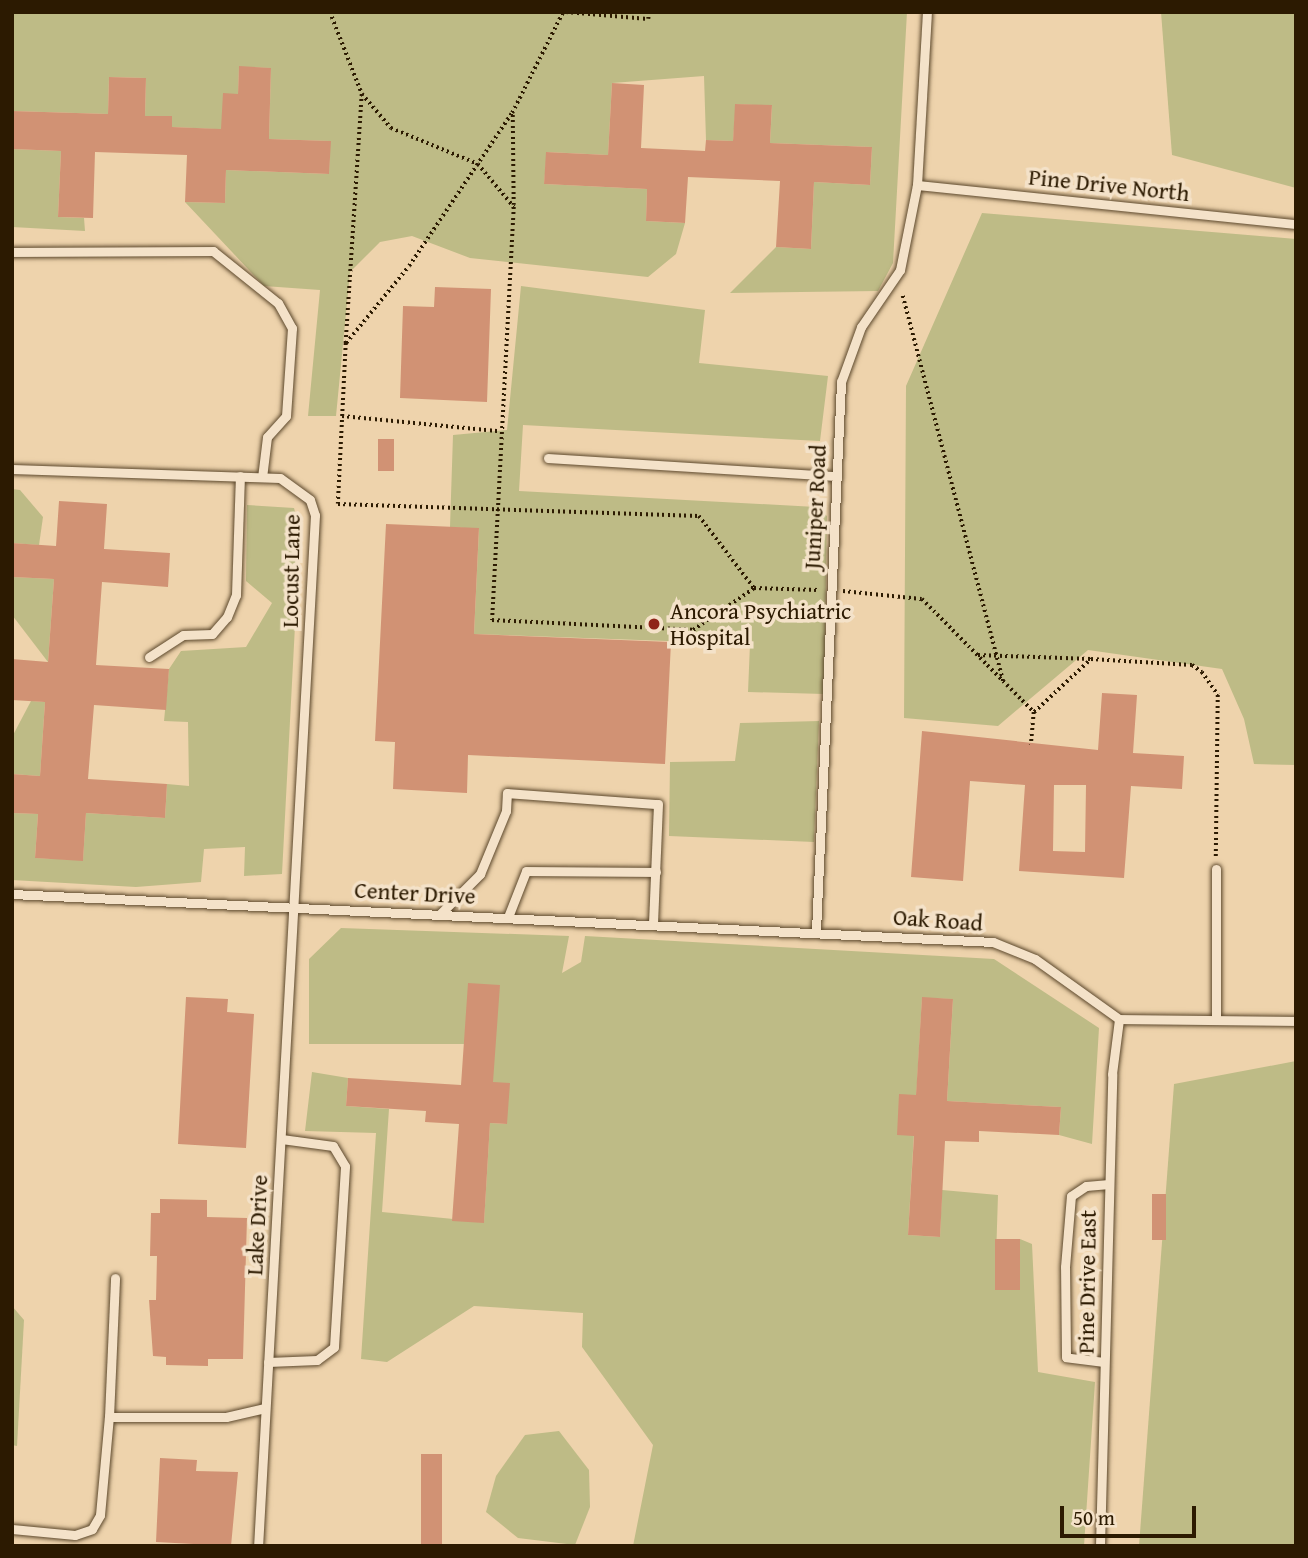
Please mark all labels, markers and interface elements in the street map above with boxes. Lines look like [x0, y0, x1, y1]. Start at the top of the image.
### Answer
street label: Pine Drive North [1027, 163, 1191, 207]
street label: Juniper Road [798, 444, 832, 570]
street label: Locust Lane [276, 514, 306, 628]
place label: Ancora Psychiatric Hospital [670, 597, 851, 651]
marker: Ancora Psychiatric Hospital [644, 614, 664, 634]
street label: Center Drive [354, 876, 476, 910]
street label: Oak Road [892, 903, 984, 937]
street label: Lake Drive [241, 1174, 273, 1276]
street label: Pine Drive East [1072, 1210, 1102, 1354]
scale bar [1063, 1492, 1200, 1536]
text: 50 m [1073, 1502, 1115, 1533]

